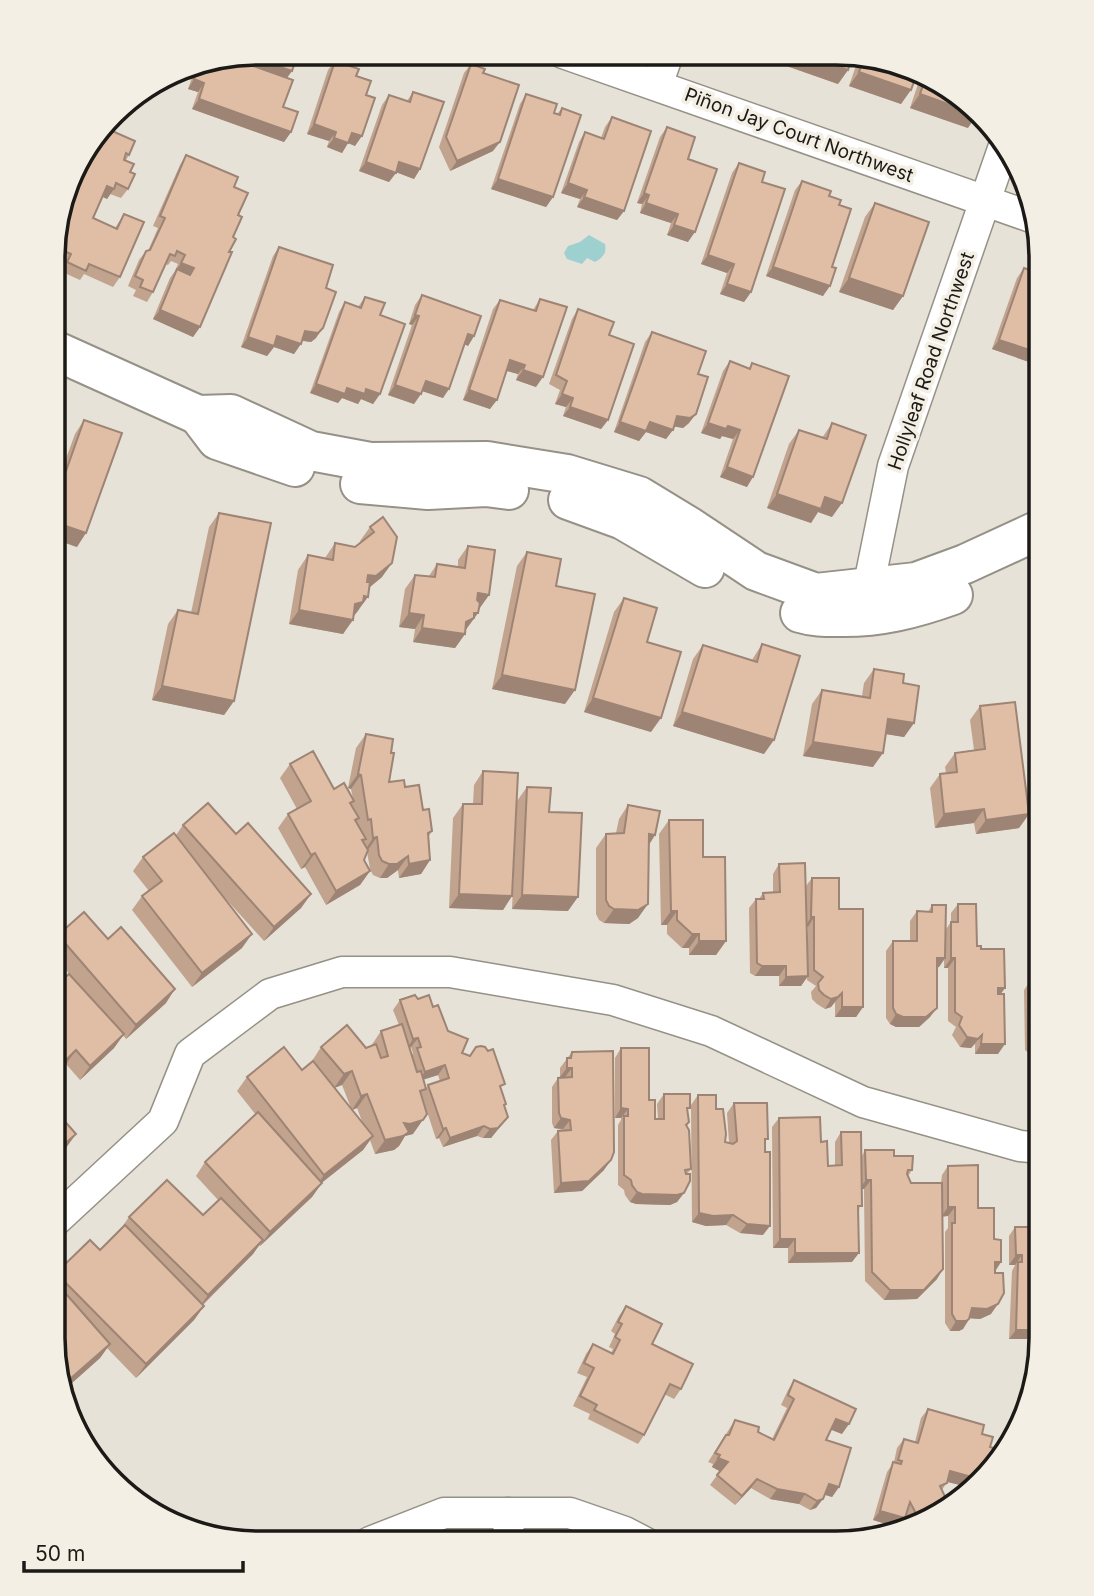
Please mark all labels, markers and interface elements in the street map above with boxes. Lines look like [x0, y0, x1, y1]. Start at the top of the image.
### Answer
street label: Piñon Jay Court Northwest [681, 83, 917, 187]
street label: Hollyleaf Road Northwest [883, 249, 979, 473]
scale bar [24, 1530, 243, 1574]
text: 50 m [35, 1541, 85, 1566]

